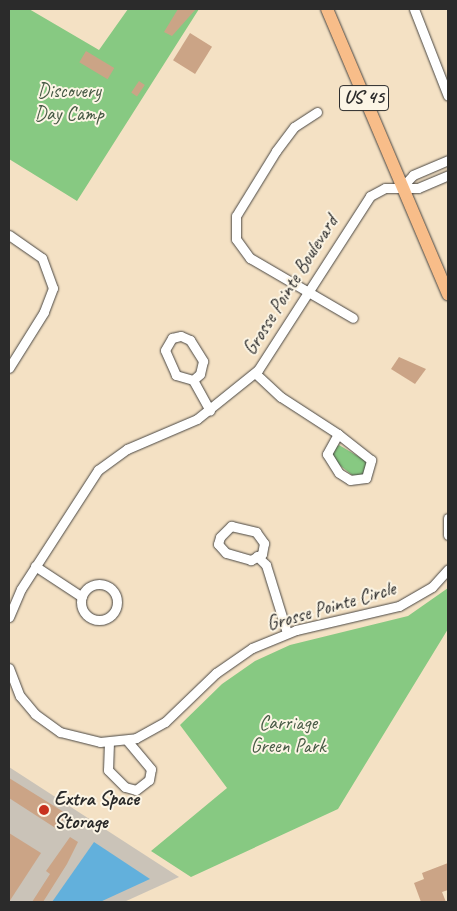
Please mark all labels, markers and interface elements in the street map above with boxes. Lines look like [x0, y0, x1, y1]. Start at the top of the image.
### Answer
park label: Discovery Day Camp [35, 78, 103, 125]
road number: US 45 [339, 82, 389, 115]
street label: Grosse Pointe Boulevard [237, 211, 343, 359]
street label: Grosse Pointe Circle [264, 576, 398, 636]
park label: Carriage Green Park [250, 711, 326, 758]
place label: Extra Space Storage [54, 786, 140, 833]
marker: Extra Space Storage [38, 804, 50, 816]

